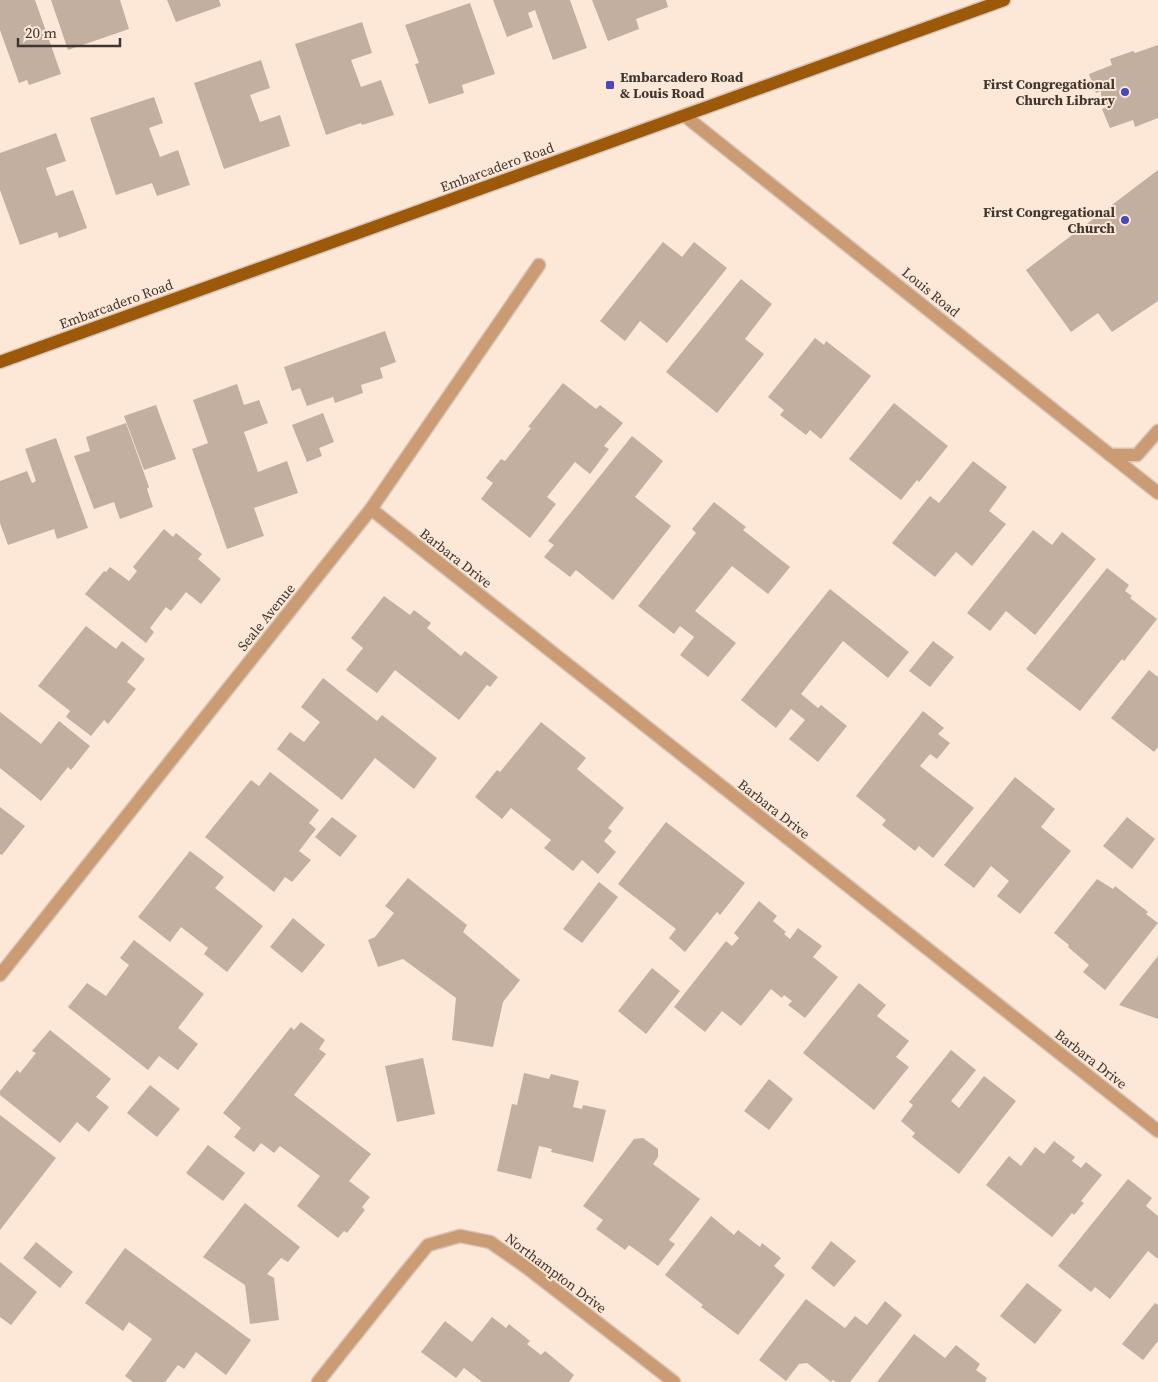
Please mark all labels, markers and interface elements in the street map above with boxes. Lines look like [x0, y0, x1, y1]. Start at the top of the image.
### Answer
scale bar [18, 15, 120, 47]
text: 20 m [25, 22, 57, 43]
place label: Embarcadero Road & Louis Road [620, 67, 744, 103]
place label: First Congregational Church Library [983, 74, 1116, 110]
marker: Embarcadero Road & Louis Road [604, 79, 616, 91]
marker: First Congregational Church Library [1119, 86, 1131, 98]
street label: Embarcadero Road [437, 137, 557, 197]
place label: First Congregational Church [983, 202, 1115, 238]
marker: First Congregational Church [1119, 214, 1131, 226]
street label: Louis Road [898, 262, 964, 322]
street label: Embarcadero Road [56, 274, 176, 334]
street label: Barbara Drive [416, 523, 496, 593]
street label: Seale Avenue [232, 579, 300, 655]
street label: Barbara Drive [734, 774, 814, 844]
street label: Barbara Drive [1051, 1024, 1131, 1094]
street label: Northampton Drive [501, 1228, 611, 1318]

